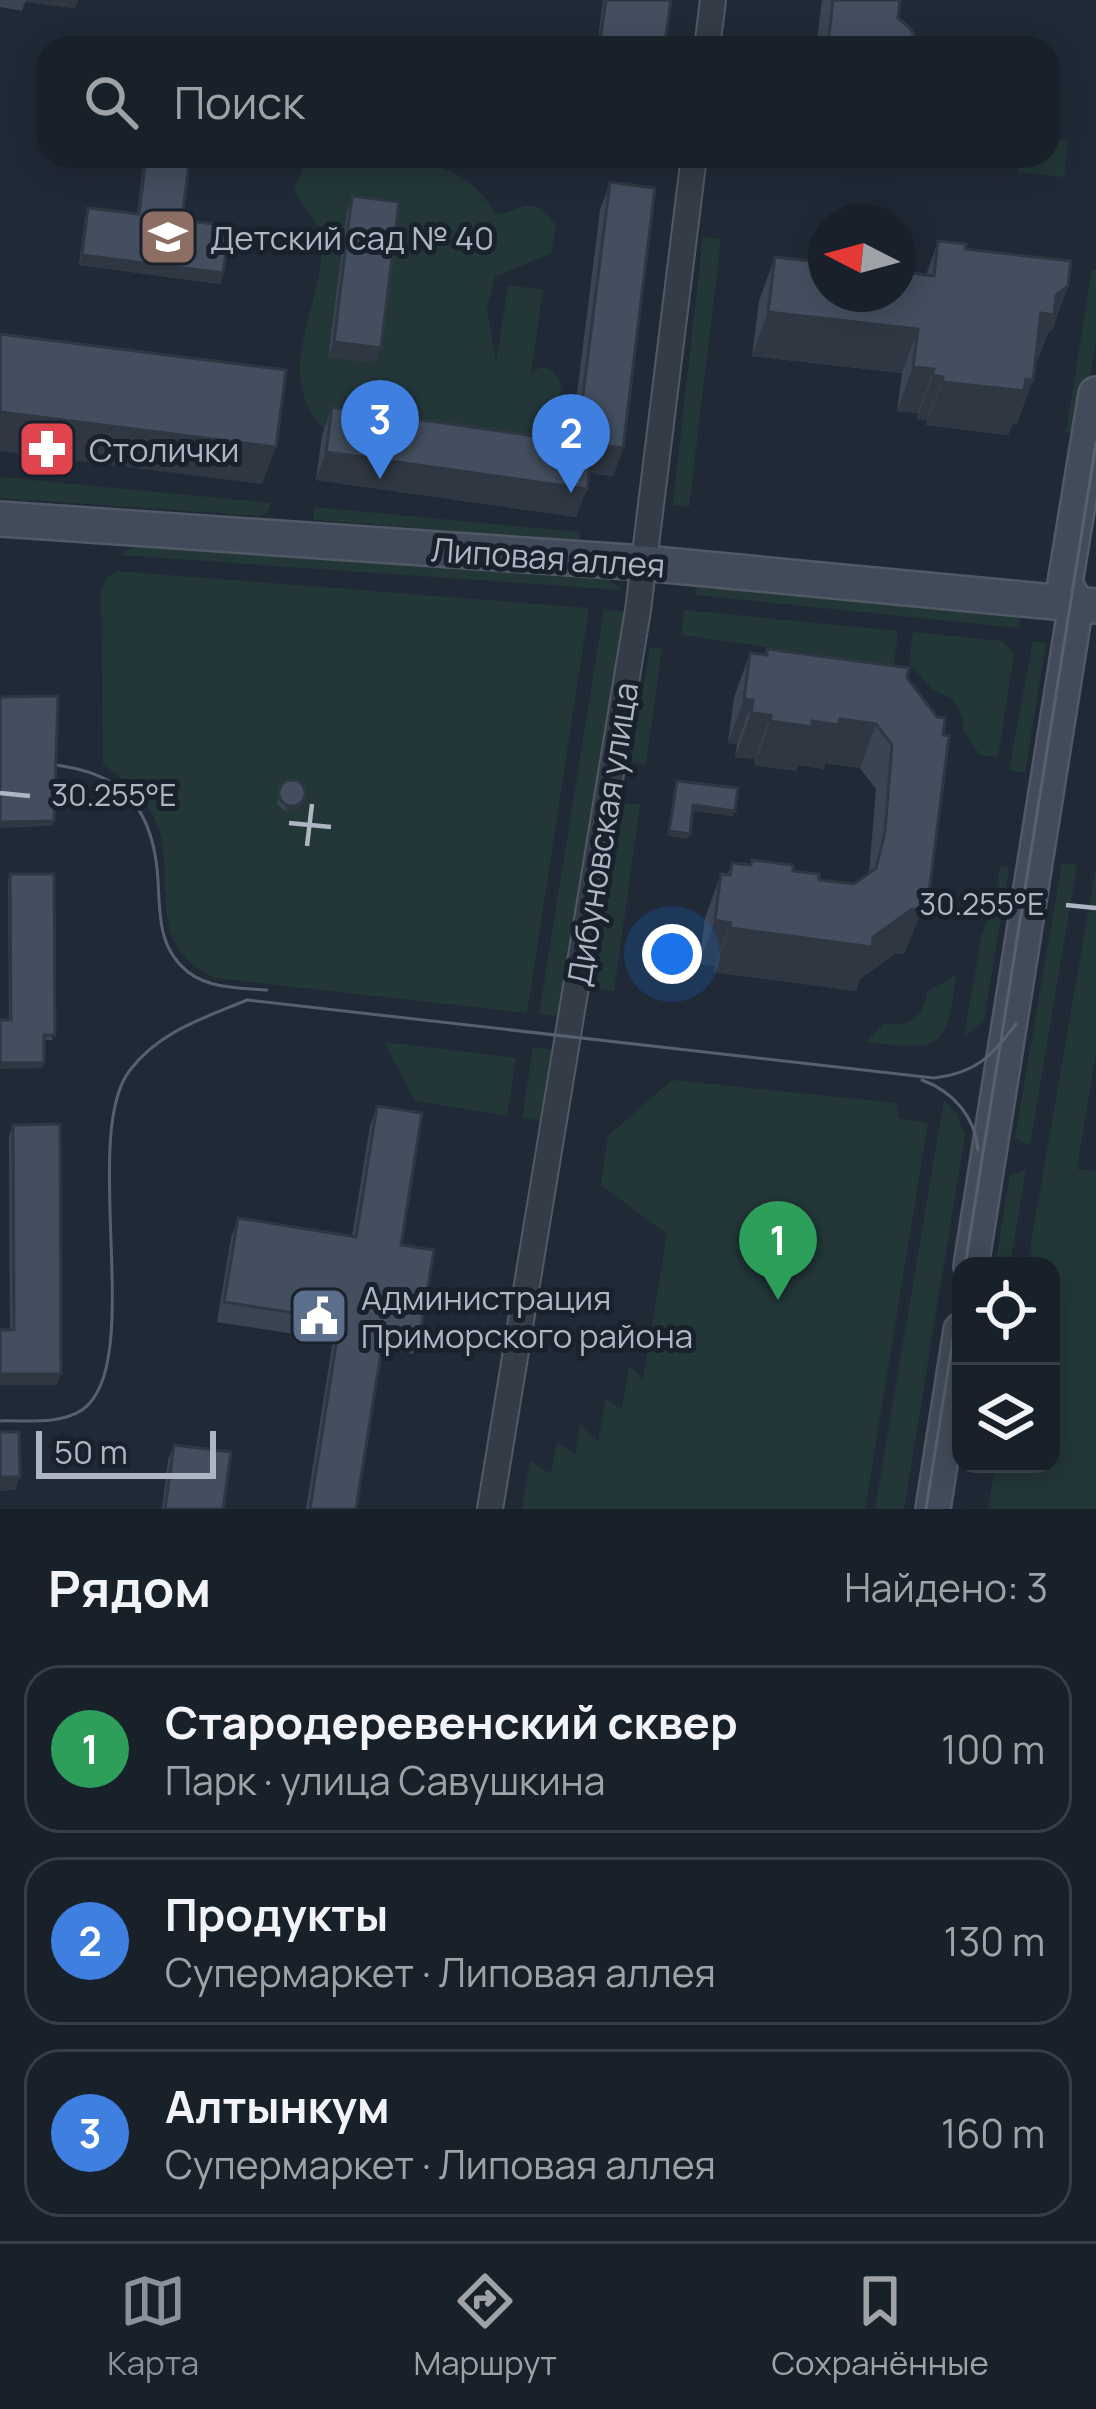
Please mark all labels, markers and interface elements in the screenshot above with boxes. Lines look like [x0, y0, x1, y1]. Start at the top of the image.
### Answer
search box [36, 36, 1060, 168]
icon: search [78, 69, 144, 135]
text: Поиск [174, 71, 305, 133]
north arrow [808, 204, 916, 312]
school or university icon: Детский сад № 40 [137, 206, 199, 268]
place label: Детский сад № 40 [210, 215, 494, 260]
pin: 3 [341, 380, 419, 479]
pin: 2 [532, 394, 610, 493]
pharmacy icon: Столички [16, 418, 78, 480]
place label: Столички [89, 427, 239, 472]
street label: Липовая аллея [429, 526, 667, 588]
street label: Дибуновская улица [556, 679, 648, 989]
text: 30.255°E [52, 774, 176, 815]
text: 30.255°E [920, 883, 1044, 924]
your location [642, 924, 702, 984]
pin: 1 [739, 1201, 817, 1300]
map controls [952, 1257, 1060, 1473]
button: locate [952, 1257, 1060, 1365]
place label: Администрация Приморского района [361, 1275, 693, 1358]
public building icon: Администрация Приморского района [288, 1285, 350, 1347]
button: layers [952, 1365, 1060, 1473]
scale bar [36, 1425, 216, 1478]
text: 50 m [54, 1429, 128, 1474]
text: Рядом [48, 1553, 211, 1622]
text: Найдено: 3 [844, 1560, 1048, 1614]
text: Стародеревенский сквер [165, 1691, 738, 1753]
text: 1 [81, 1722, 99, 1776]
text: 100 m [941, 1722, 1045, 1776]
text: Парк · улица Савушкина [165, 1753, 605, 1807]
text: Продукты [165, 1883, 388, 1945]
text: 2 [78, 1914, 102, 1968]
text: 130 m [944, 1914, 1045, 1968]
text: Супермаркет · Липовая аллея [165, 1945, 716, 1999]
text: Алтынкум [165, 2075, 390, 2137]
text: 3 [79, 2106, 101, 2160]
text: 160 m [941, 2106, 1045, 2160]
text: Супермаркет · Липовая аллея [165, 2137, 716, 2191]
tab: Карта [107, 2268, 199, 2385]
tab: Маршрут [413, 2268, 557, 2385]
tab: Сохранённые [772, 2268, 989, 2385]

